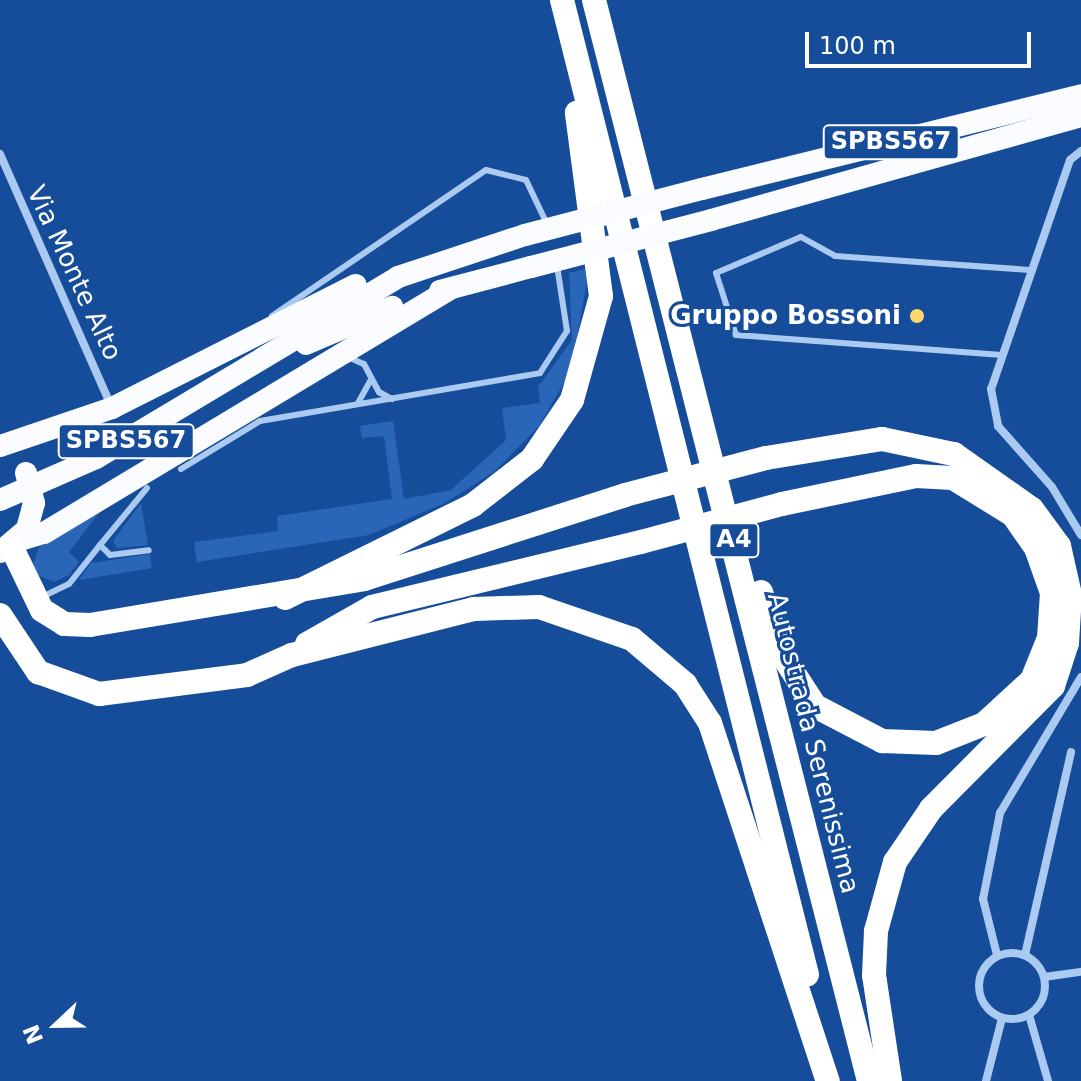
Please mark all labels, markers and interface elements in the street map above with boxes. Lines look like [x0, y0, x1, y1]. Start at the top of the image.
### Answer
scale bar [809, 16, 1035, 66]
text: 100 m [819, 32, 896, 60]
road number: SPBS567 [821, 122, 961, 162]
street label: Via Monte Alto [20, 181, 128, 365]
place label: Gruppo Bossoni [670, 300, 901, 332]
marker: Gruppo Bossoni [908, 307, 926, 325]
road number: SPBS567 [56, 421, 196, 461]
road number: A4 [708, 520, 760, 560]
street label: Autostrada Serenissima [760, 589, 866, 897]
north arrow [16, 985, 96, 1065]
text: N [18, 1021, 48, 1047]

